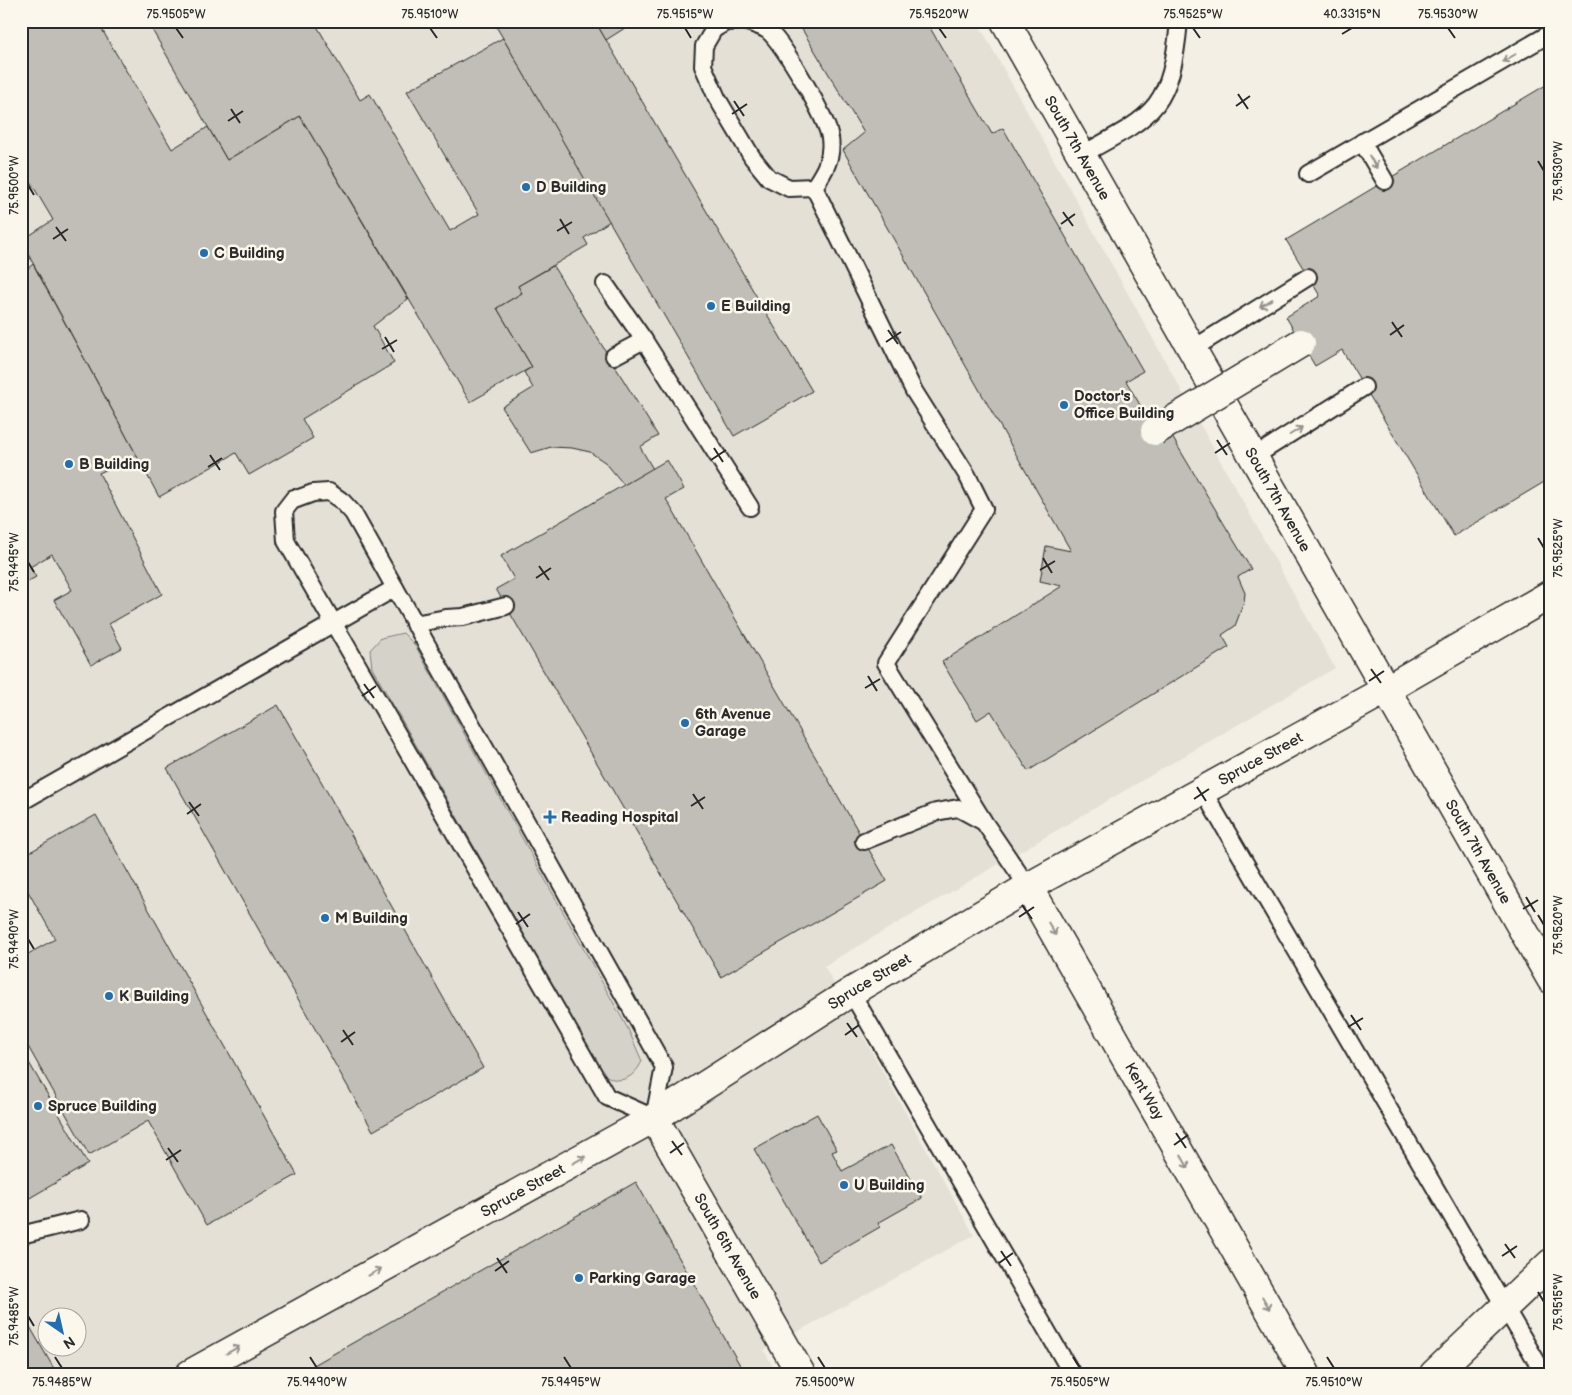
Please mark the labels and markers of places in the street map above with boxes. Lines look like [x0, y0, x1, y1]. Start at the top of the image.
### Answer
place label: D Building [536, 178, 606, 197]
marker: D Building [520, 181, 532, 193]
place label: C Building [214, 244, 284, 263]
marker: C Building [198, 247, 210, 259]
place label: E Building [721, 297, 791, 316]
marker: E Building [705, 300, 717, 312]
place label: Doctor's Office Building [1074, 387, 1174, 423]
marker: Doctor's Office Building [1058, 399, 1070, 411]
place label: B Building [79, 455, 149, 474]
marker: B Building [63, 458, 75, 470]
place label: 6th Avenue Garage [695, 705, 771, 741]
marker: 6th Avenue Garage [679, 717, 691, 729]
place label: Reading Hospital [561, 808, 678, 827]
marker: Reading Hospital [543, 810, 557, 824]
place label: M Building [335, 909, 408, 928]
marker: M Building [319, 912, 331, 924]
place label: K Building [119, 987, 189, 1006]
marker: K Building [103, 990, 115, 1002]
place label: Spruce Building [48, 1097, 157, 1116]
marker: Spruce Building [32, 1100, 44, 1112]
place label: U Building [854, 1176, 924, 1195]
marker: U Building [838, 1179, 850, 1191]
place label: Parking Garage [589, 1269, 696, 1288]
marker: Parking Garage [573, 1272, 585, 1284]

